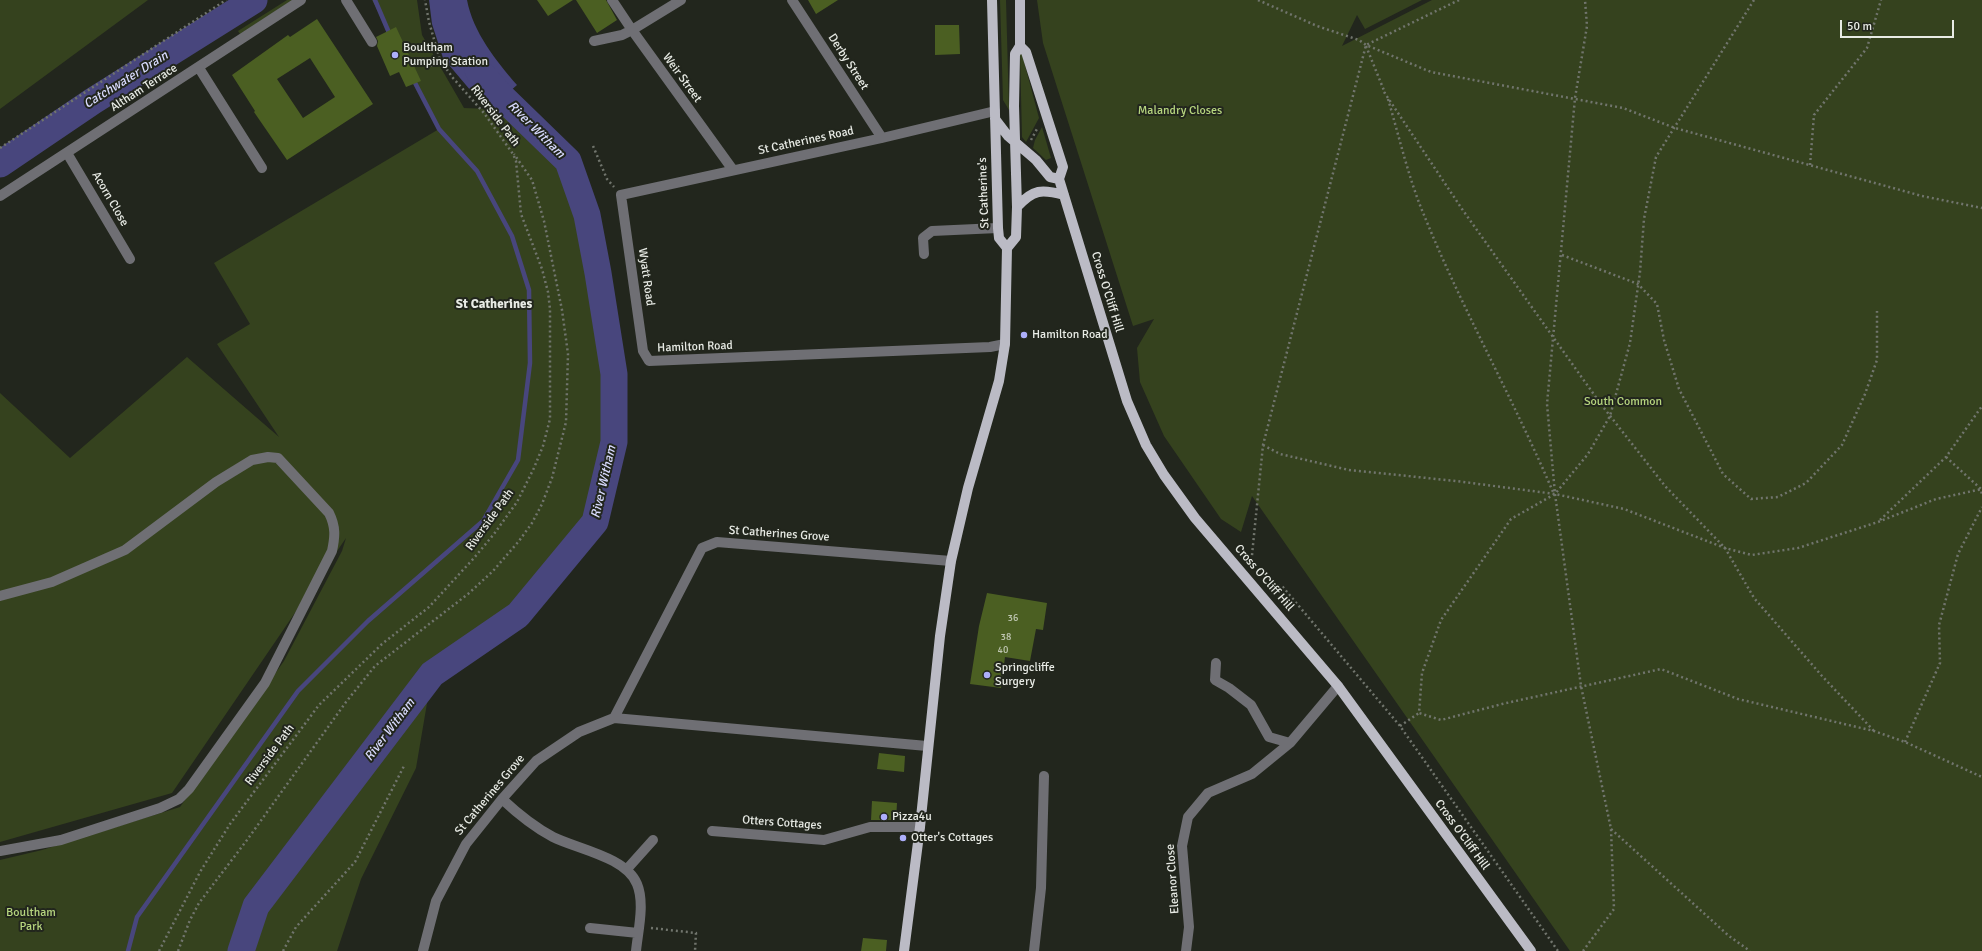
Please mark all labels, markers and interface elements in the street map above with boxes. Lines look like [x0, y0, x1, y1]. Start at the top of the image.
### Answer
scale bar [1842, 12, 1956, 38]
text: 50 m [1847, 19, 1872, 34]
street label: Derby Street [825, 31, 871, 93]
place label: Boultham Pumping Station [403, 41, 488, 69]
water label: Catchwater Drain [81, 48, 171, 112]
marker: Boultham Pumping Station [390, 50, 400, 60]
street label: Weir Street [659, 51, 705, 105]
street label: Altham Terrace [108, 61, 180, 115]
street label: Riverside Path [467, 83, 523, 149]
water label: River Witham [504, 98, 568, 162]
park label: Malandry Closes [1138, 104, 1222, 118]
street label: St Catherines Road [757, 124, 855, 158]
street label: St Catherine's [976, 157, 992, 229]
street label: Acorn Close [89, 169, 131, 229]
street label: Wyatt Road [635, 247, 657, 307]
street label: Cross O'Cliff Hill [1088, 250, 1126, 334]
district label: St Catherines [456, 297, 532, 313]
place label: Hamilton Road [1032, 328, 1108, 342]
marker: Hamilton Road [1019, 330, 1029, 340]
street label: Hamilton Road [657, 338, 733, 356]
park label: South Common [1584, 395, 1662, 409]
water label: River Witham [588, 444, 620, 520]
street label: Riverside Path [463, 486, 517, 554]
street label: St Catherines Grove [728, 523, 830, 545]
street label: Cross O'Cliff Hill [1231, 542, 1297, 614]
house number: 36 [1008, 612, 1018, 624]
house number: 38 [1001, 631, 1011, 643]
house number: 40 [998, 644, 1008, 656]
place label: Springcliffe Surgery [995, 661, 1055, 689]
marker: Springcliffe Surgery [982, 670, 992, 680]
water label: River Witham [361, 696, 419, 764]
street label: Riverside Path [242, 722, 298, 788]
street label: St Catherines Grove [452, 752, 528, 838]
street label: Cross O'Cliff Hill [1432, 797, 1492, 873]
place label: Pizza4u [892, 810, 932, 824]
marker: Pizza4u [879, 812, 889, 822]
street label: Otters Cottages [742, 813, 822, 833]
place label: Otter's Cottages [911, 831, 993, 845]
marker: Otter's Cottages [898, 833, 908, 843]
street label: Eleanor Close [1163, 843, 1183, 915]
park label: Boultham Park [6, 906, 56, 934]

